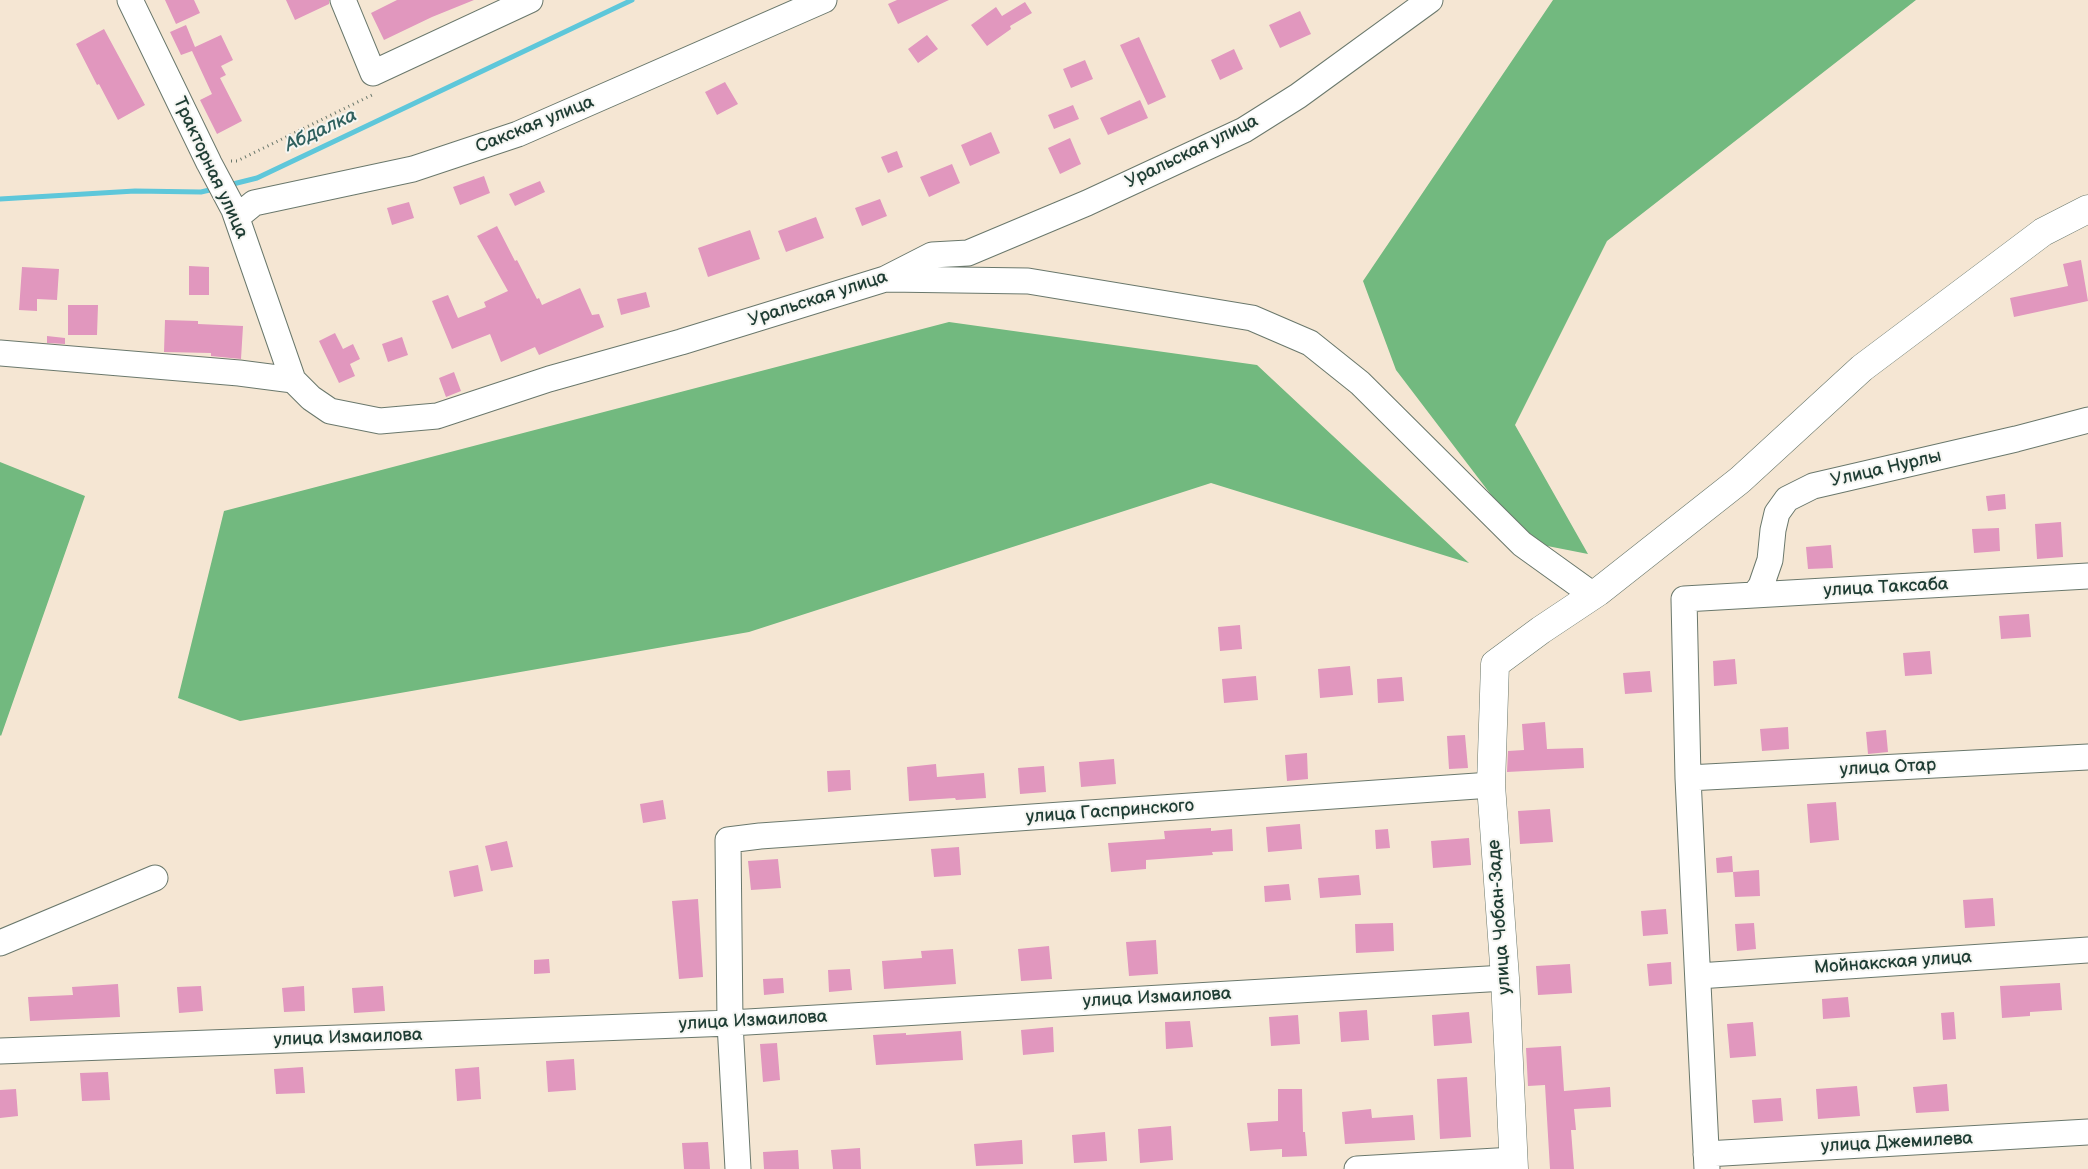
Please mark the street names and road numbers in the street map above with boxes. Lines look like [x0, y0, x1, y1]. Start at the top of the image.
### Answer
street label: Сакская улица [473, 91, 597, 159]
street label: Тракторная улица [168, 94, 252, 242]
street label: Уральская улица [1122, 110, 1262, 194]
street label: Уральская улица [746, 266, 890, 332]
street label: Улица Нурлы [1829, 446, 1943, 492]
street label: улица Таксаба [1823, 574, 1949, 602]
street label: улица Отар [1839, 755, 1937, 781]
street label: улица Гаспринского [1025, 795, 1195, 829]
street label: улица Чобан-Заде [1484, 839, 1516, 995]
street label: Мойнакская улица [1813, 947, 1973, 979]
street label: улица Измаилова [1082, 983, 1232, 1013]
street label: улица Измаилова [678, 1006, 828, 1036]
street label: улица Измаилова [273, 1025, 423, 1051]
street label: улица Джемилева [1820, 1128, 1974, 1158]

